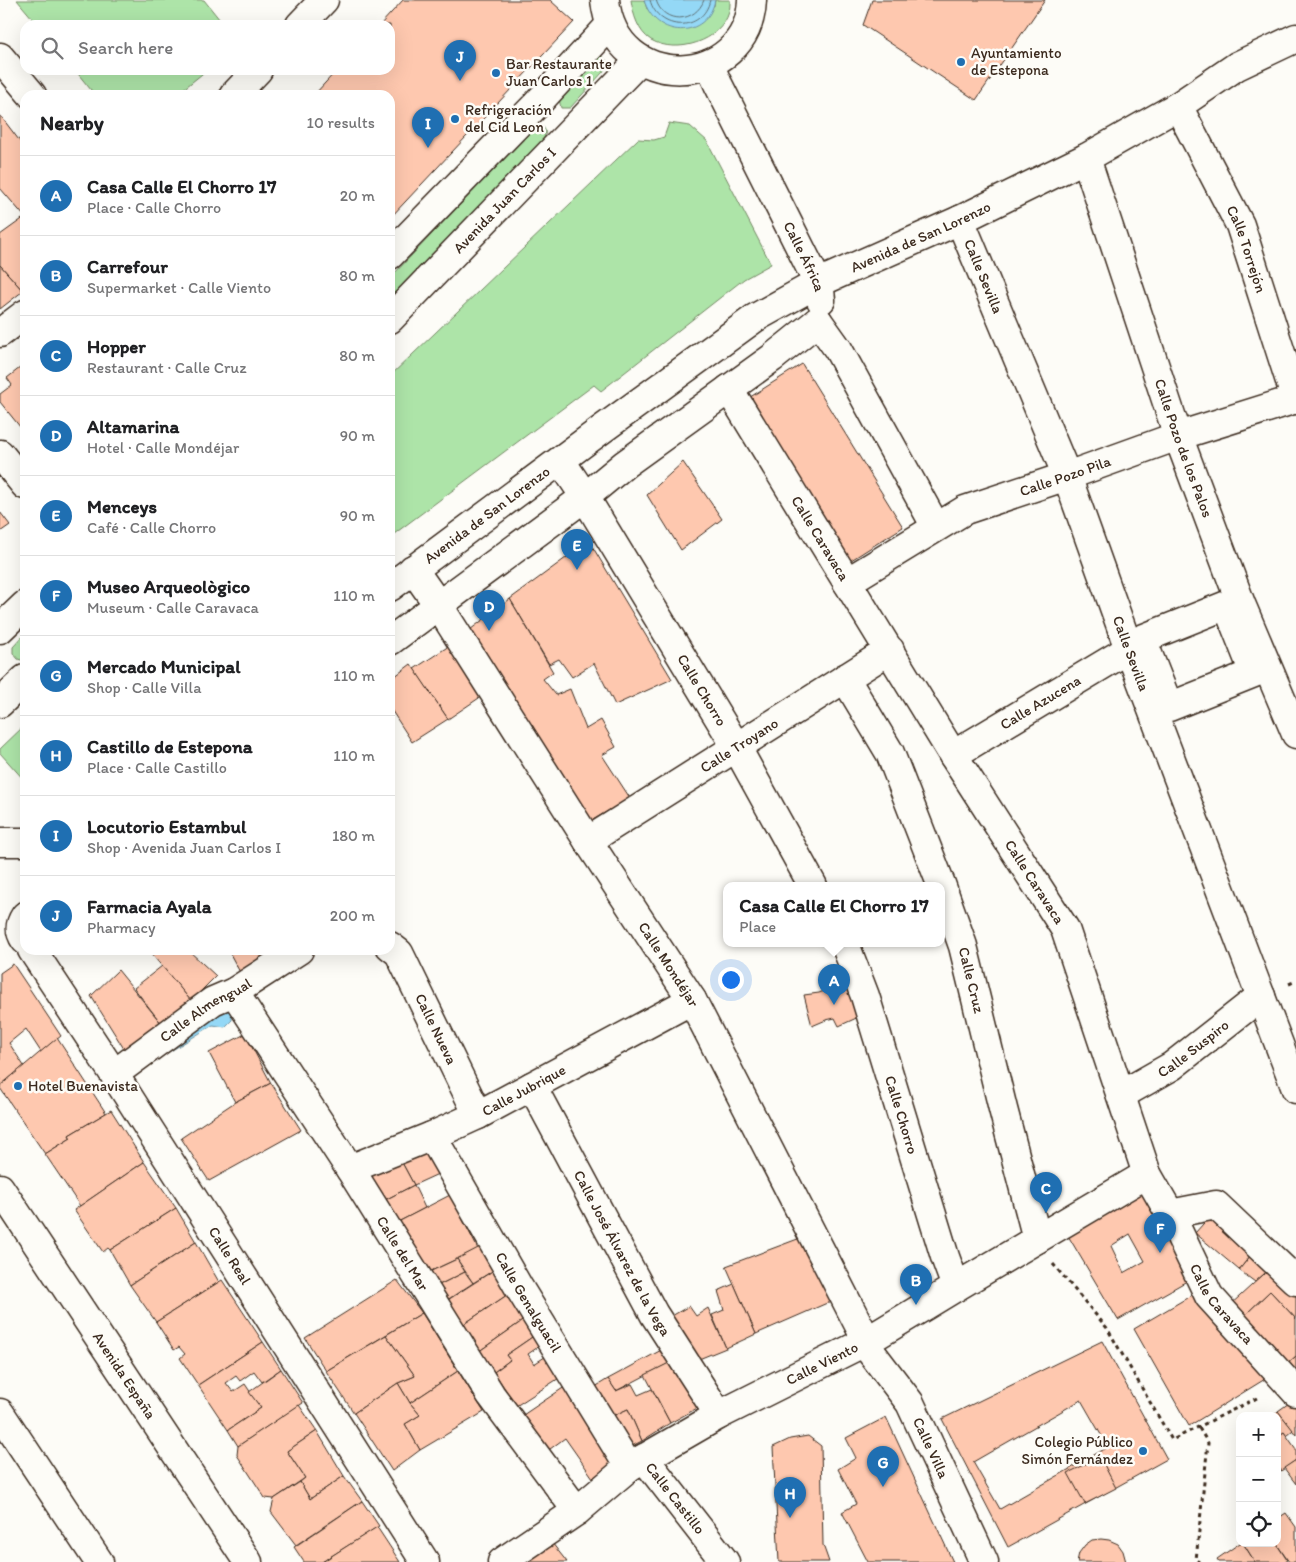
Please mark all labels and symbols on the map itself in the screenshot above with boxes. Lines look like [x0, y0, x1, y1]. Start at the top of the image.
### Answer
pin: J [444, 40, 476, 81]
place label: Ayuntamiento de Estepona [971, 44, 1062, 79]
place label: Bar Restaurante Juan Carlos 1 [506, 55, 612, 90]
marker: Ayuntamiento de Estepona [955, 56, 967, 68]
marker: Bar Restaurante Juan Carlos 1 [490, 67, 502, 79]
place label: Refrigeración del Cid Leon [465, 101, 552, 136]
pin: I [412, 107, 444, 148]
marker: Refrigeración del Cid Leon [449, 113, 461, 125]
street label: Avenida Juan Carlos I [449, 144, 560, 257]
street label: Avenida de San Lorenzo [848, 197, 994, 276]
street label: Calle Torrejón [1222, 202, 1270, 295]
street label: Calle África [780, 218, 829, 294]
street label: Calle Sevilla [960, 236, 1007, 317]
street label: Calle Pozo de los Palos [1151, 376, 1217, 520]
street label: Calle Pozo Pila [1017, 452, 1113, 500]
street label: Avenida de San Lorenzo [421, 462, 553, 567]
street label: Calle Caravaca [787, 492, 853, 584]
pin: E [561, 529, 593, 570]
pin: D [473, 590, 505, 631]
street label: Calle Sevilla [1109, 613, 1153, 694]
street label: Calle Chorro [673, 651, 731, 729]
street label: Calle Azucena [997, 671, 1085, 734]
street label: Calle Troyano [697, 714, 782, 777]
street label: Calle Caravaca [1001, 836, 1069, 928]
street label: Calle Mondéjar [634, 919, 703, 1010]
street label: Calle Cruz [955, 945, 988, 1015]
pin: A [818, 964, 850, 1005]
your location [718, 967, 744, 993]
street label: Calle Almengual [156, 974, 256, 1046]
street label: Calle Nueva [411, 991, 461, 1068]
street label: Calle Suspiro [1154, 1016, 1233, 1081]
street label: Calle Jubrique [479, 1061, 569, 1120]
street label: Calle Chorro [881, 1073, 922, 1156]
place label: Hotel Buenavista [28, 1077, 138, 1095]
marker: Hotel Buenavista [12, 1080, 24, 1092]
street label: Calle José Álvarez de la Vega [570, 1167, 675, 1340]
pin: C [1030, 1172, 1062, 1213]
pin: F [1144, 1212, 1176, 1253]
street label: Calle del Mar [373, 1213, 433, 1294]
street label: Calle Real [205, 1223, 255, 1289]
street label: Calle Genalguacil [491, 1249, 566, 1356]
street label: Calle Caravaca [1186, 1261, 1257, 1348]
pin: B [900, 1264, 932, 1305]
street label: Avenida España [89, 1329, 160, 1423]
street label: Calle Viento [783, 1338, 861, 1389]
street label: Calle Villa [909, 1414, 953, 1481]
place label: Colegio Público Simón Fernández [1022, 1433, 1133, 1468]
marker: Colegio Público Simón Fernández [1137, 1445, 1149, 1457]
pin: G [867, 1446, 899, 1487]
street label: Calle Castillo [642, 1459, 709, 1538]
pin: H [774, 1477, 806, 1518]

